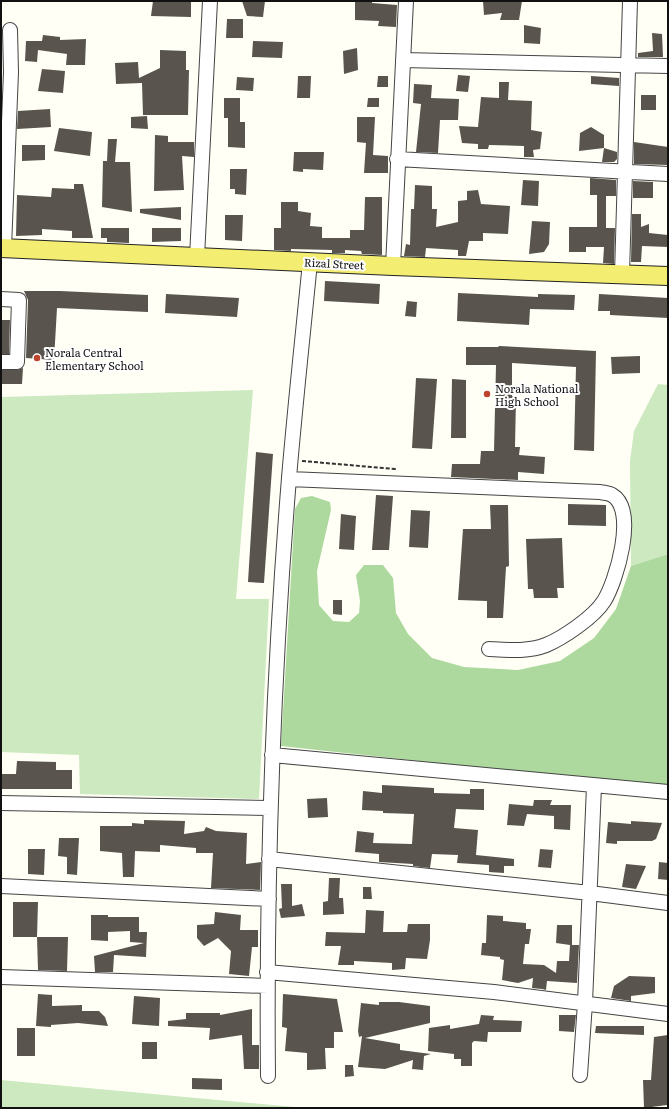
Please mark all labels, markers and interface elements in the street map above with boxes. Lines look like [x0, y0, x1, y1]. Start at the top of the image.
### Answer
street label: Rizal Street [303, 253, 365, 273]
place label: Norala Central Elementary School [45, 344, 144, 373]
marker: Norala Central Elementary School [32, 353, 42, 363]
place label: Norala National High School [495, 380, 579, 409]
marker: Norala National High School [482, 389, 492, 399]

